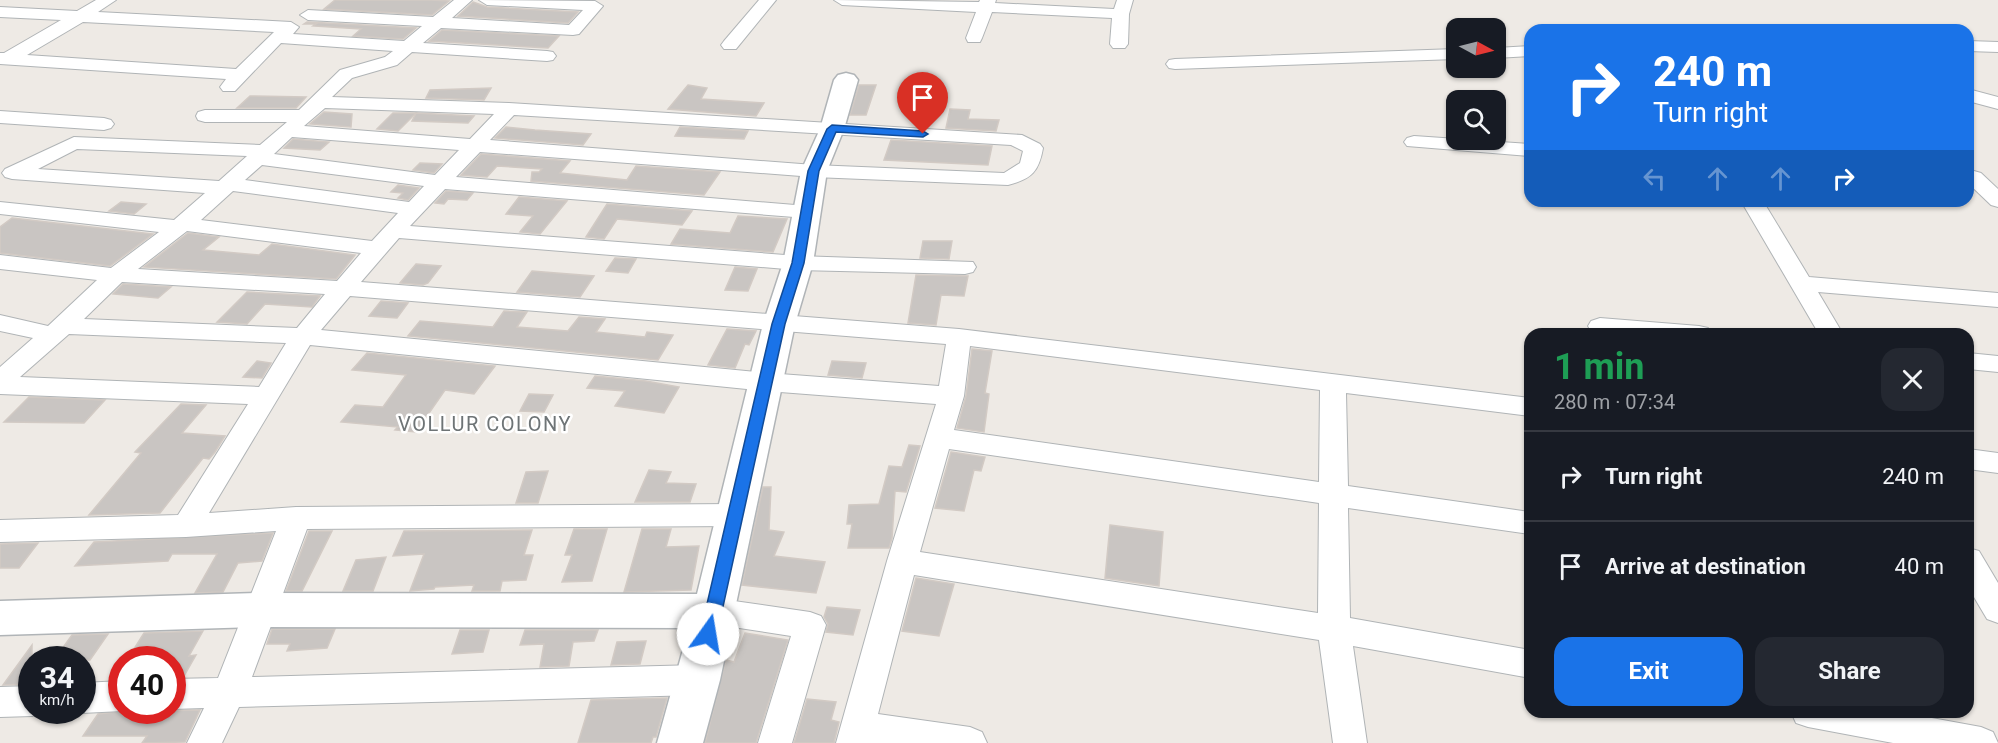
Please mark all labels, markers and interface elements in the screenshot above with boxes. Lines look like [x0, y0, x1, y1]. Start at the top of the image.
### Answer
north arrow [1446, 18, 1506, 78]
map controls [1446, 18, 1506, 150]
text: 240 m [1653, 47, 1772, 96]
icon: right [1554, 48, 1632, 126]
pin [897, 72, 948, 134]
icon: arrive [906, 81, 939, 114]
button: search [1446, 90, 1506, 150]
text: Turn right [1653, 97, 1768, 129]
icon: left [1638, 162, 1671, 195]
icon: ahead [1701, 162, 1734, 195]
icon: ahead [1764, 162, 1797, 195]
icon: right [1827, 162, 1860, 195]
text: 1 min [1554, 346, 1645, 388]
button: close [1881, 348, 1944, 411]
text: 280 m · 07:34 [1554, 390, 1675, 414]
district label: VOLLUR COLONY [398, 412, 572, 436]
icon: right [1554, 460, 1587, 493]
text: Turn right [1605, 464, 1702, 489]
text: 240 m [1882, 464, 1944, 489]
icon: arrive [1554, 550, 1587, 583]
text: Arrive at destination [1605, 554, 1806, 579]
text: 40 m [1895, 554, 1944, 579]
position arrow [676, 602, 740, 666]
button: Exit [1554, 637, 1743, 706]
button: Share [1755, 637, 1944, 706]
speed limit sign: 40 [108, 646, 186, 724]
text: 34 [40, 660, 74, 695]
text: km/h [39, 691, 75, 709]

